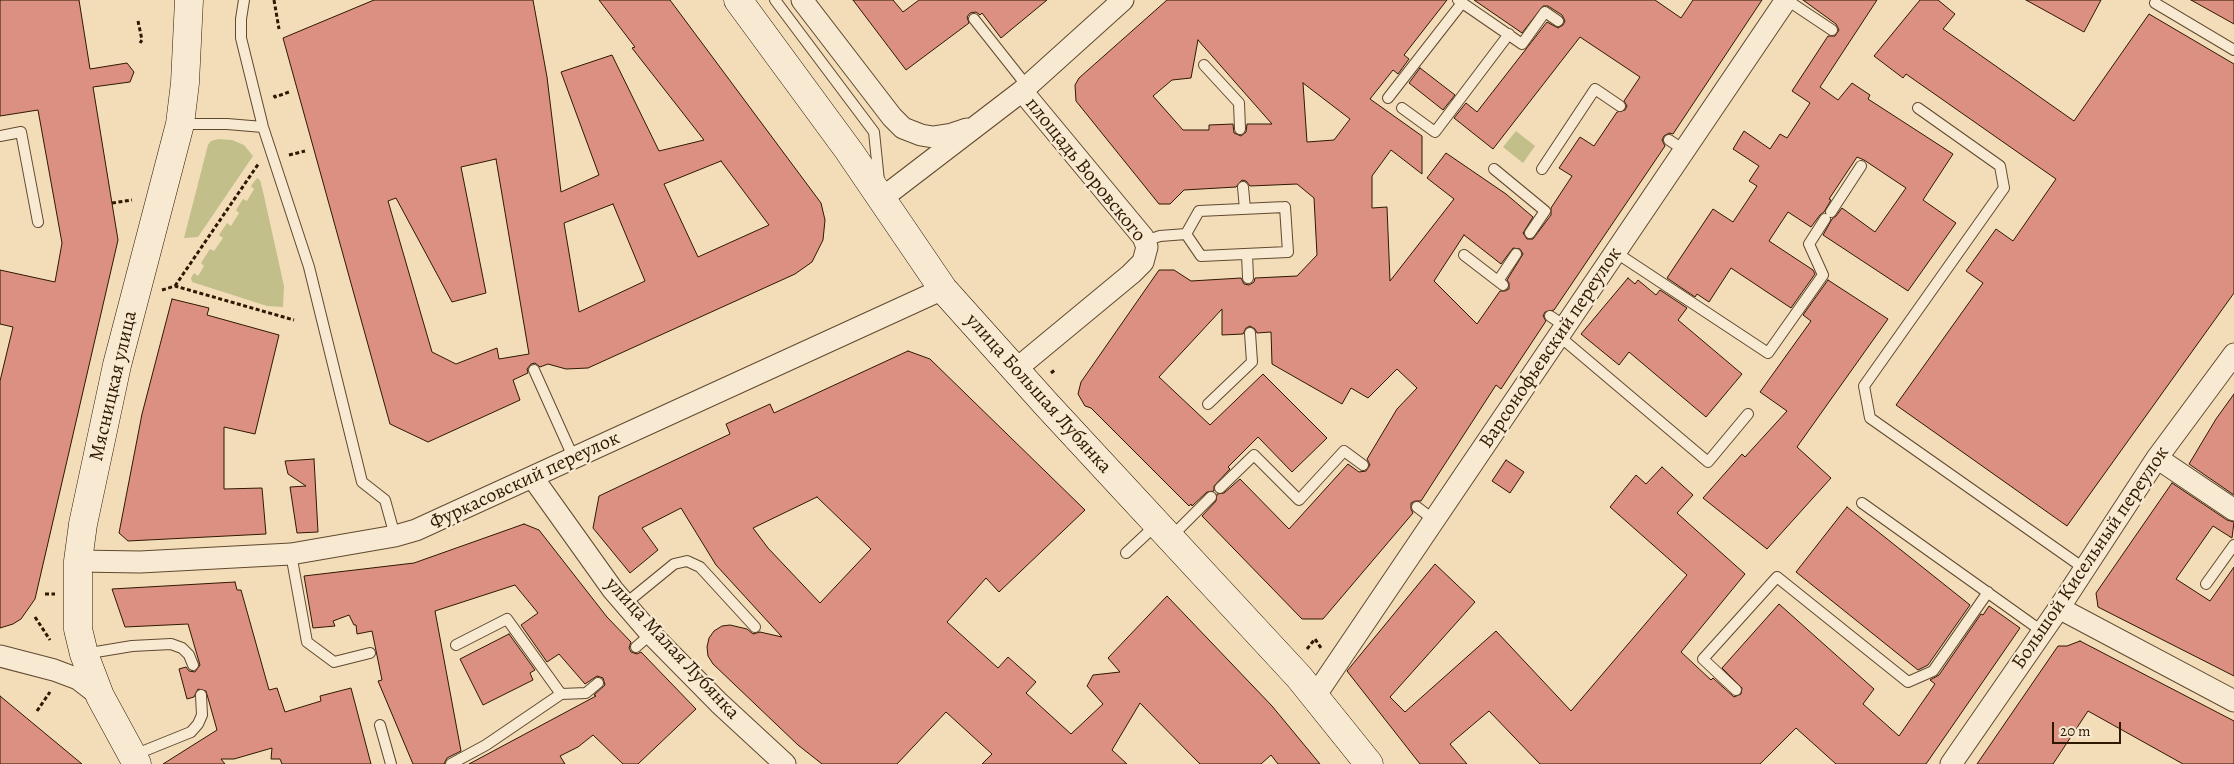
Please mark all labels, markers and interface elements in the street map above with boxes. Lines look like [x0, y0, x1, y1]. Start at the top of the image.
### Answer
street label: площадь Воровского [1019, 93, 1151, 247]
street label: Варсонофьевский переулок [1475, 243, 1627, 453]
street label: Мясницкая улица [85, 308, 143, 464]
street label: улица Большая Лубянка [960, 309, 1116, 479]
street label: Фуркасовский переулок [426, 426, 624, 536]
street label: Большой Кисельный переулок [2007, 442, 2175, 674]
street label: улица Малая Лубянка [600, 573, 744, 725]
scale bar [2054, 712, 2123, 744]
text: 20 m [2060, 721, 2091, 741]

